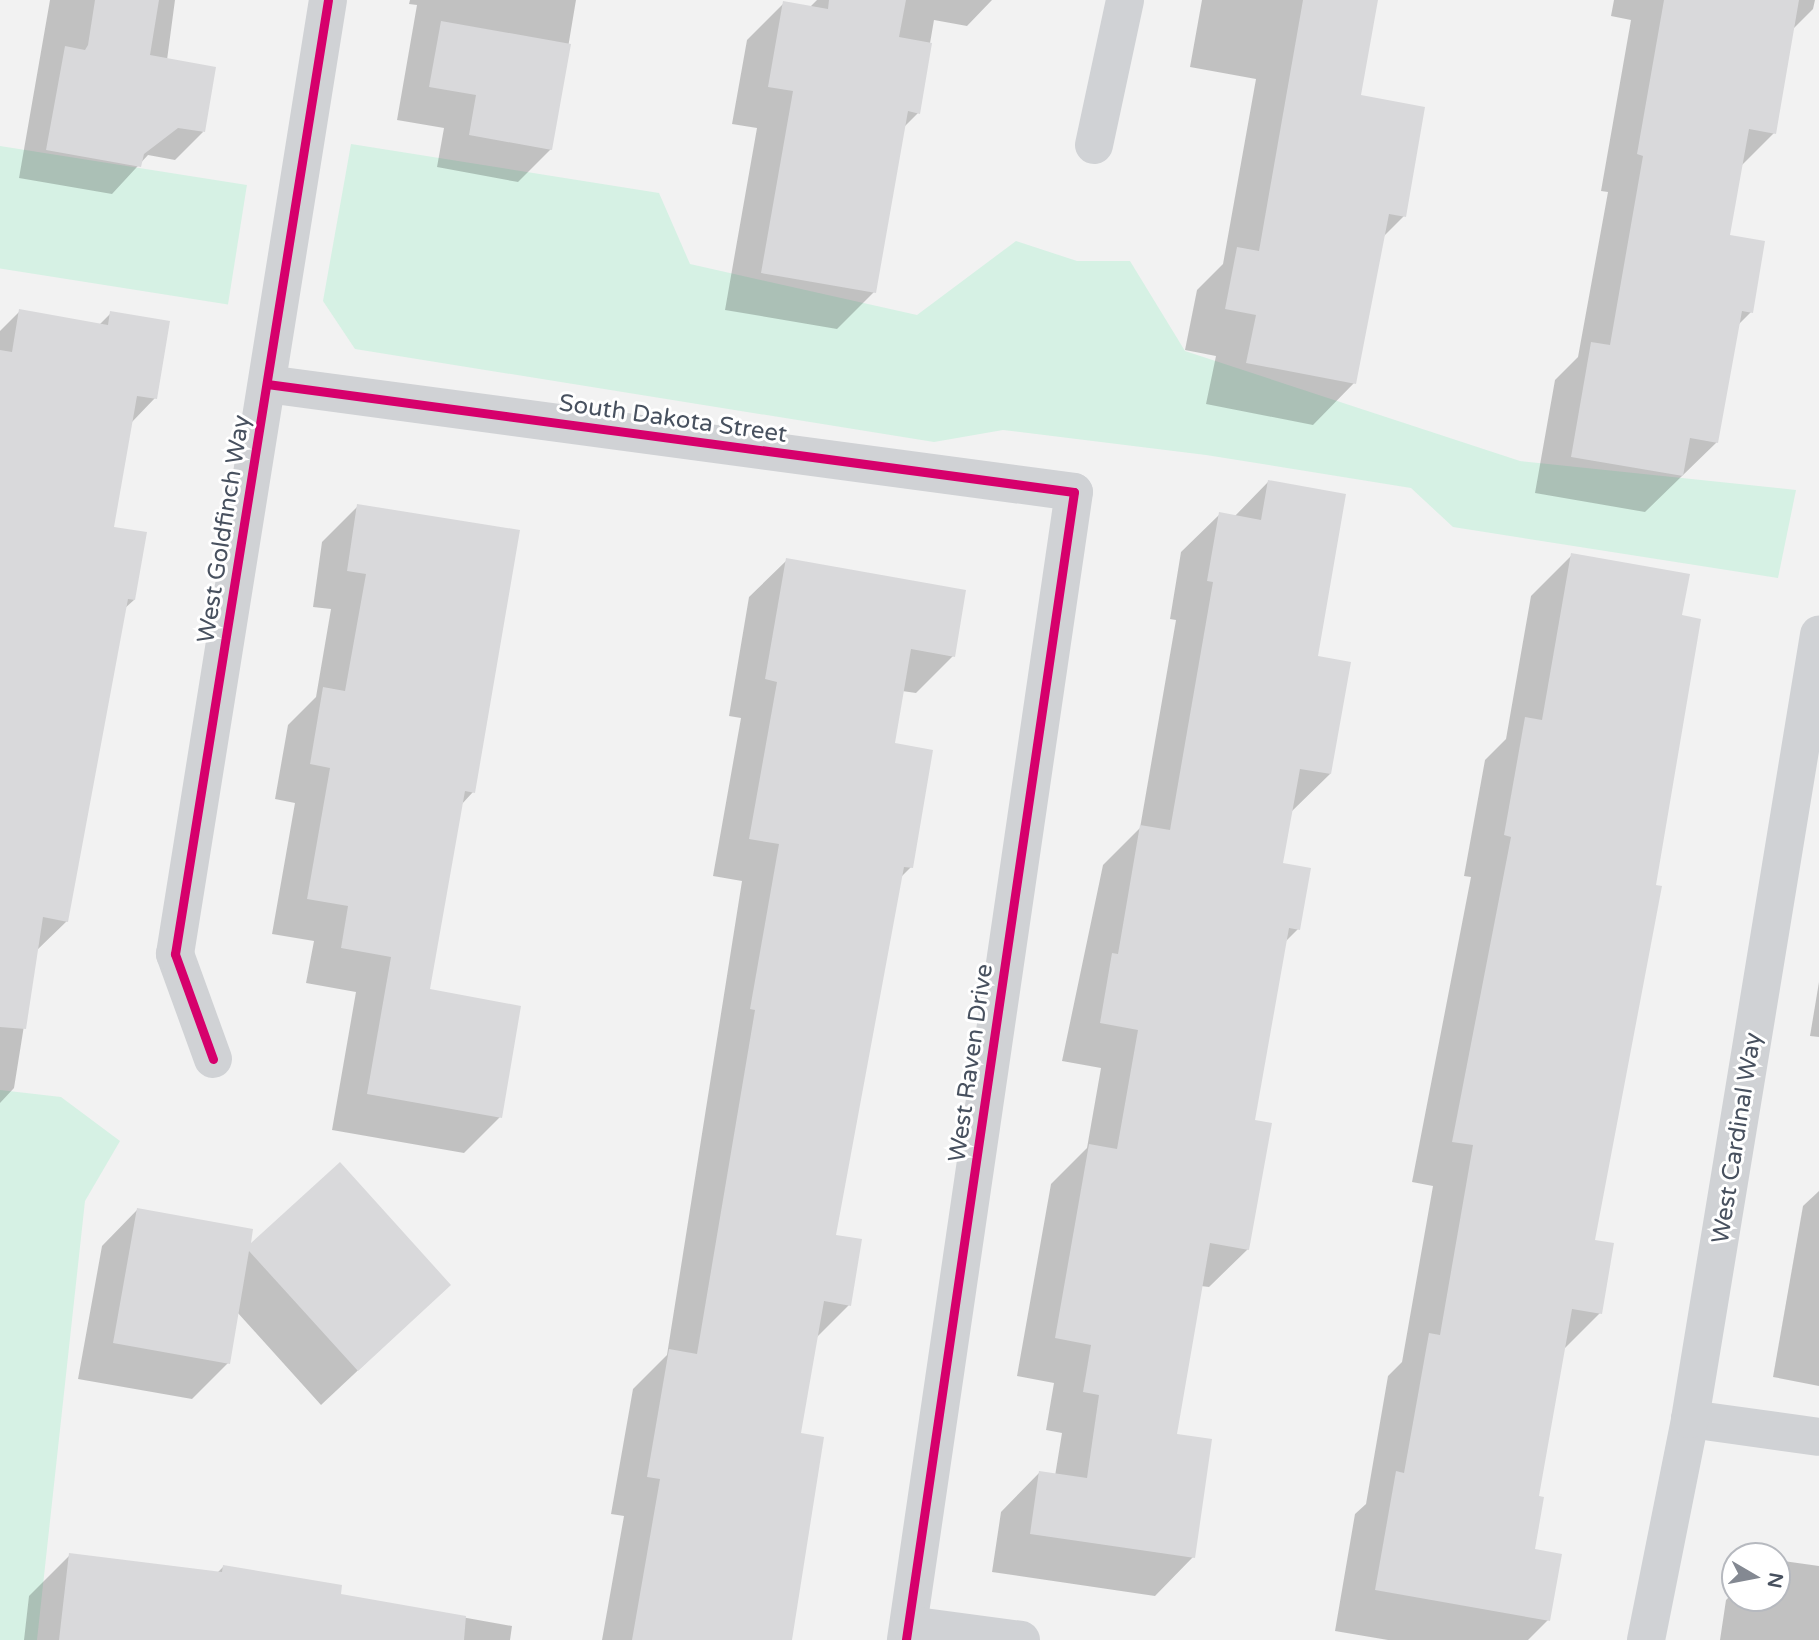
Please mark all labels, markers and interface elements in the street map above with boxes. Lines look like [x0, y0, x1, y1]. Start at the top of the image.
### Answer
street label: South Dakota Street [557, 389, 789, 449]
street label: West Goldfinch Way [192, 413, 256, 645]
street label: West Raven Drive [943, 962, 999, 1164]
street label: West Cardinal Way [1706, 1030, 1768, 1246]
north arrow [1721, 1542, 1791, 1612]
text: N [1763, 1571, 1787, 1590]

